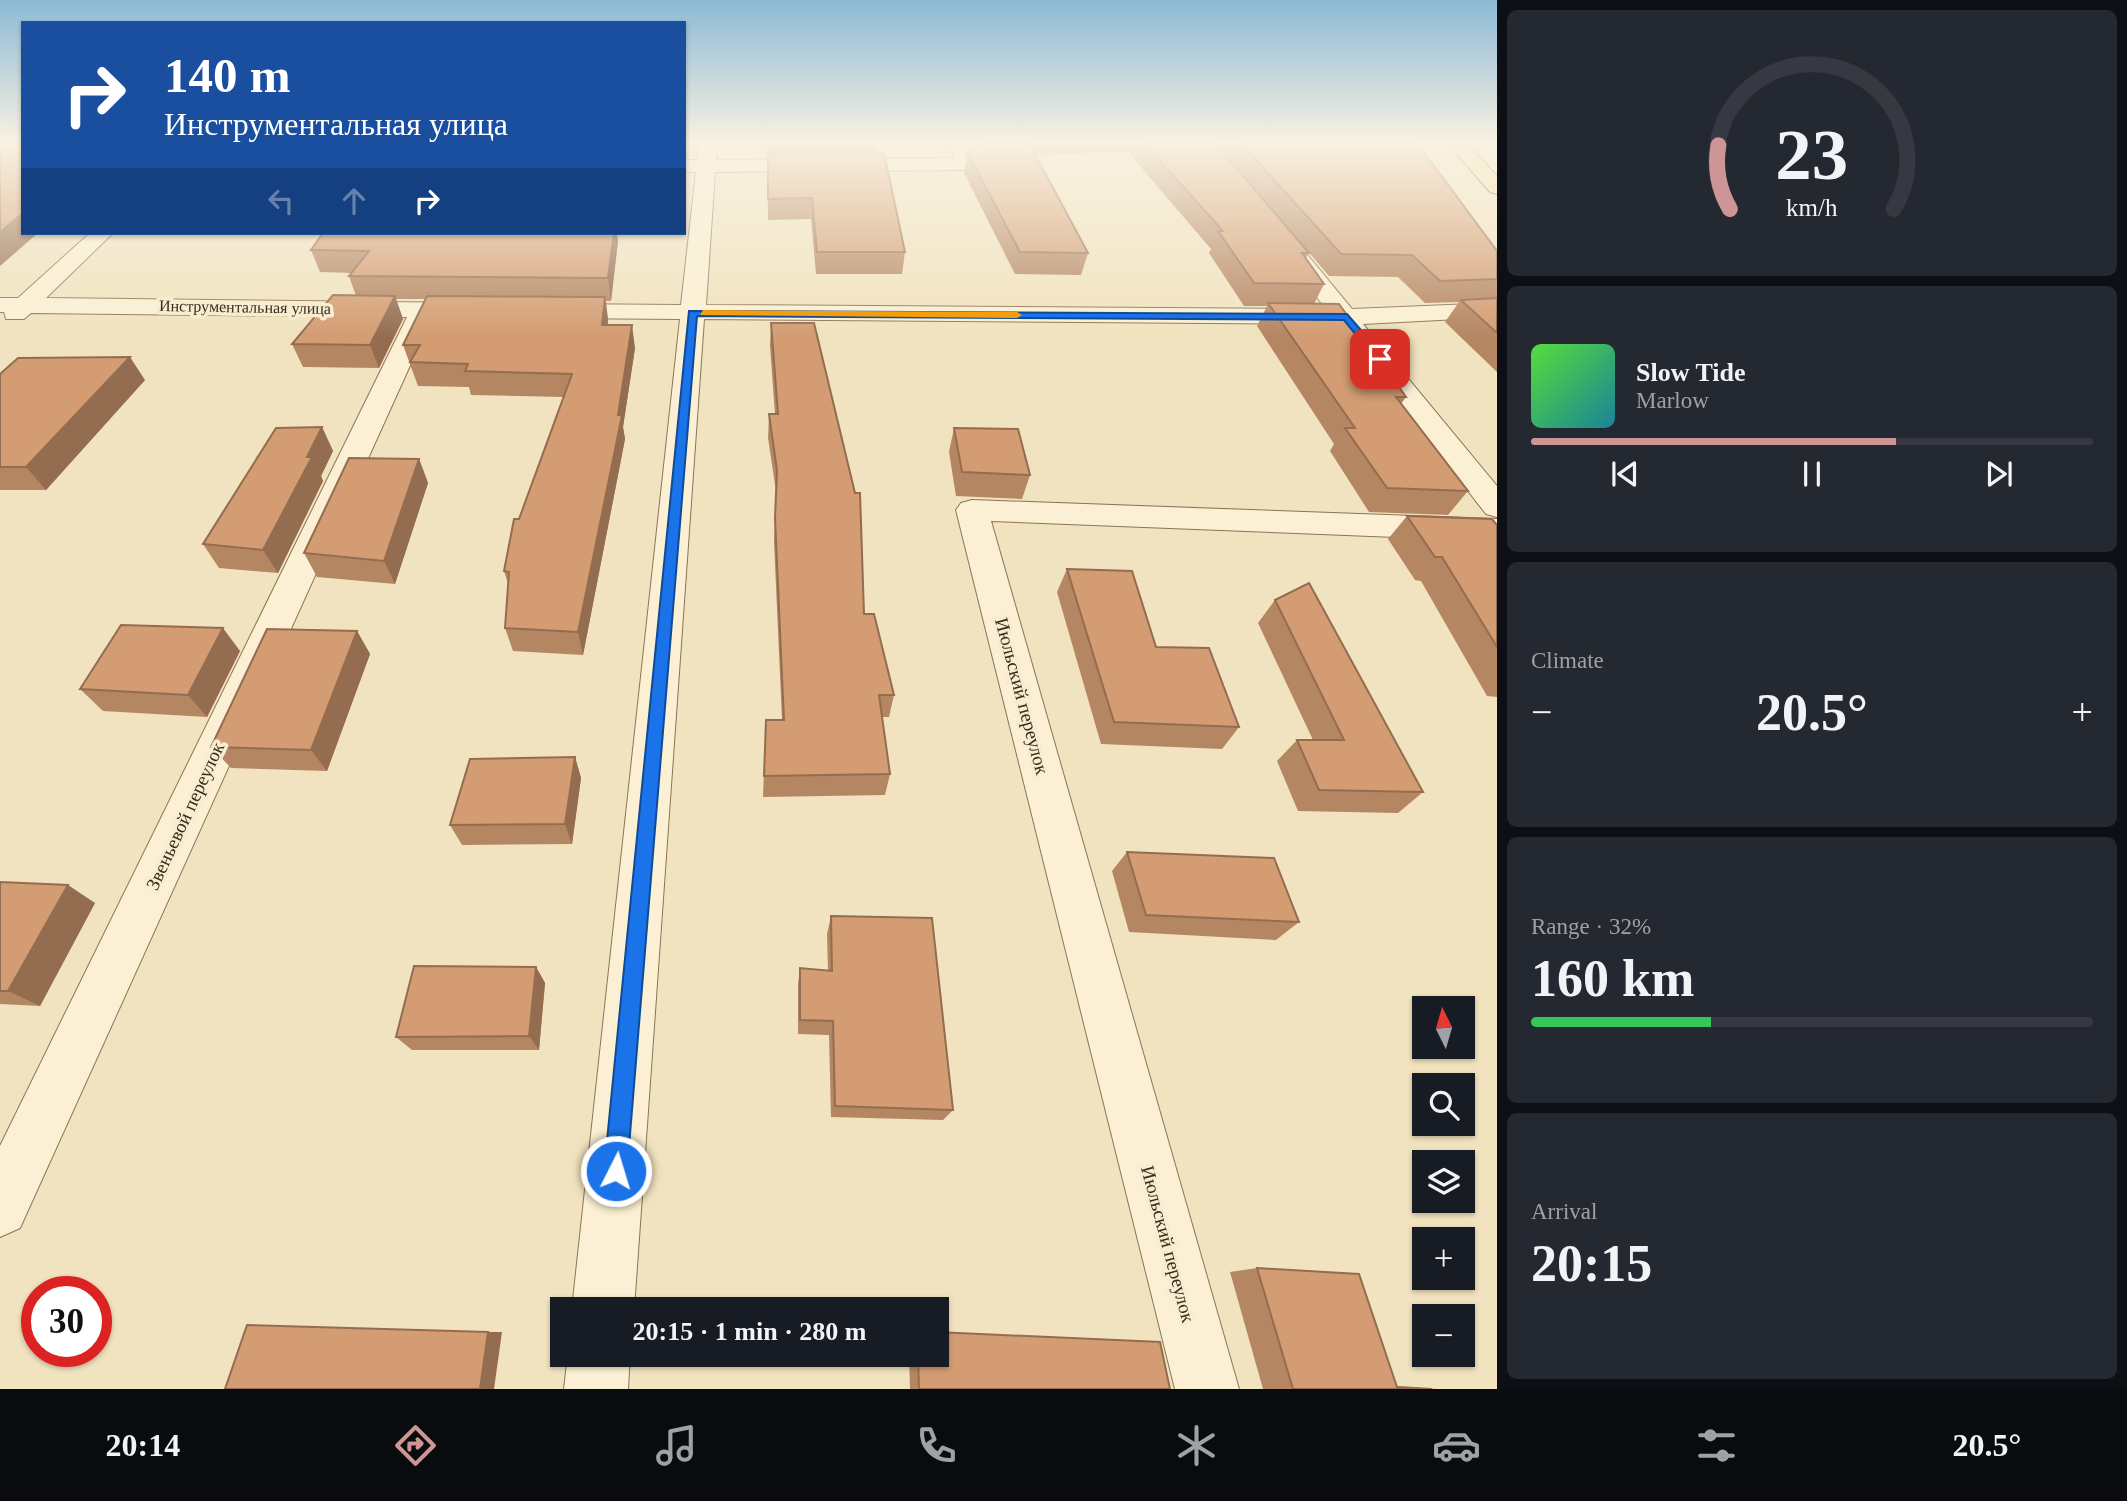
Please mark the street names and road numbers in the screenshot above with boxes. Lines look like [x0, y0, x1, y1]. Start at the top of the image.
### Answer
street label: Инструментальная улица [159, 297, 331, 318]
street label: Июльский переулок [991, 615, 1053, 777]
street label: Звеньевой переулок [142, 738, 229, 893]
street label: Июльский переулок [1137, 1163, 1199, 1325]

